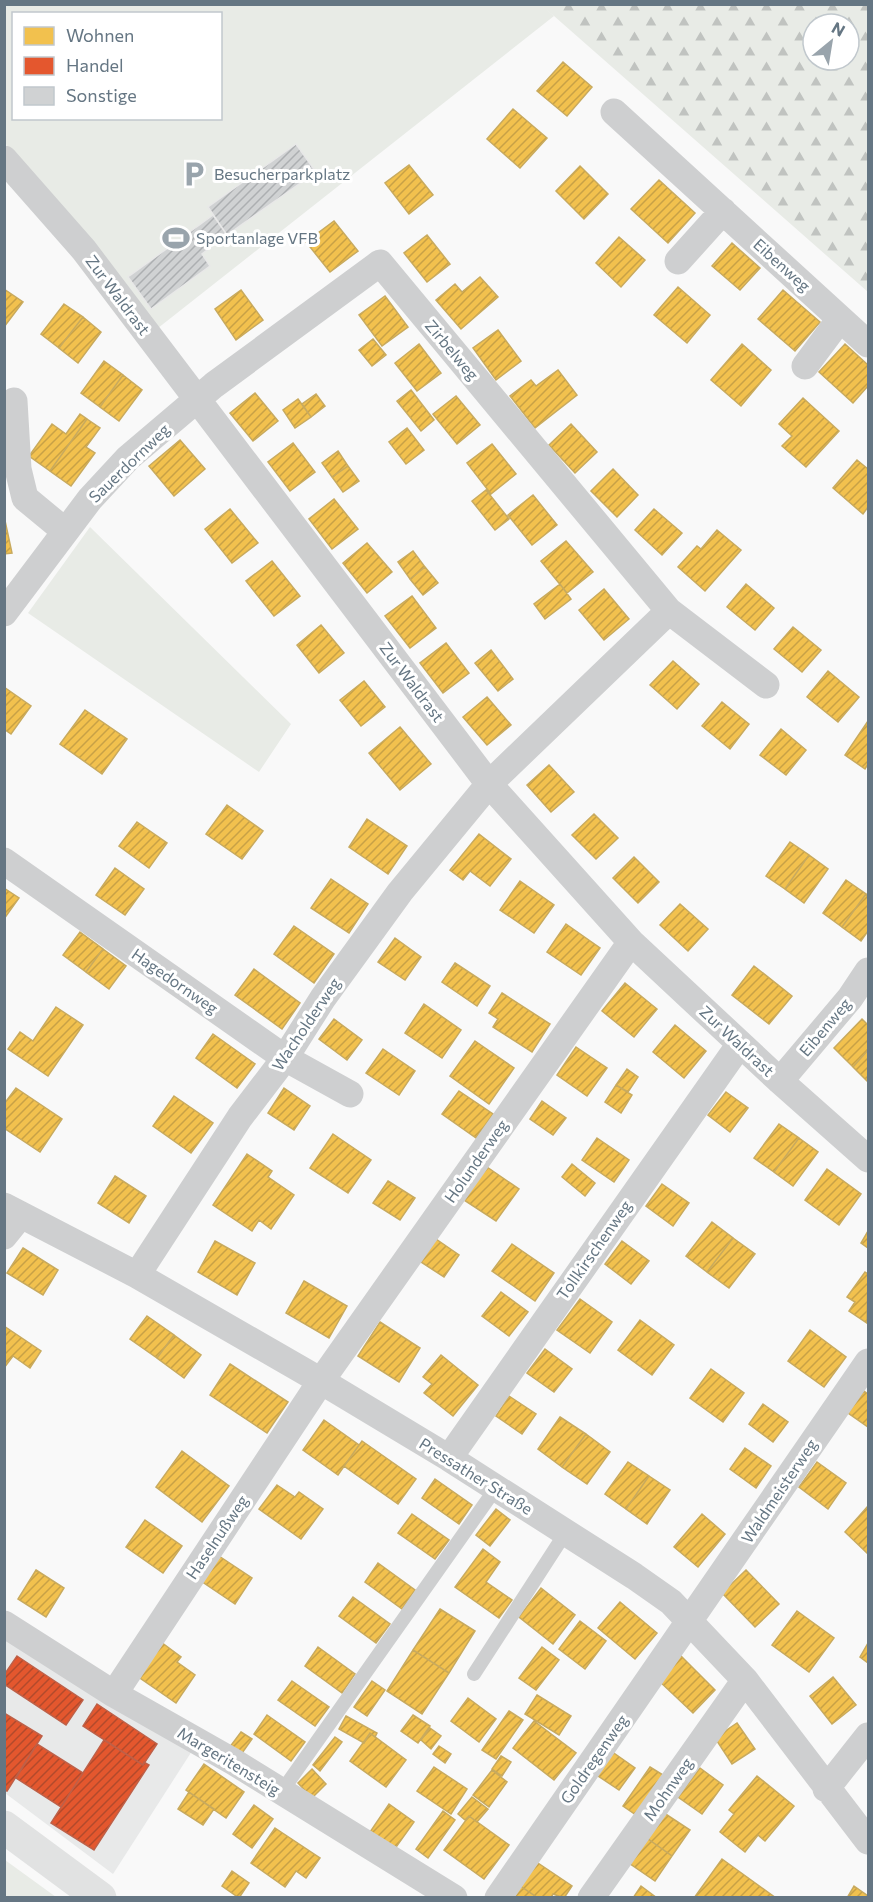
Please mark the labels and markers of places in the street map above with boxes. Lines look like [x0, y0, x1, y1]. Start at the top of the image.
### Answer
parking icon: Besucherparkplatz [179, 159, 209, 189]
place label: Besucherparkplatz [214, 164, 350, 183]
sports icon: Sportanlage VFB [161, 223, 191, 253]
place label: Sportanlage VFB [196, 228, 318, 247]

